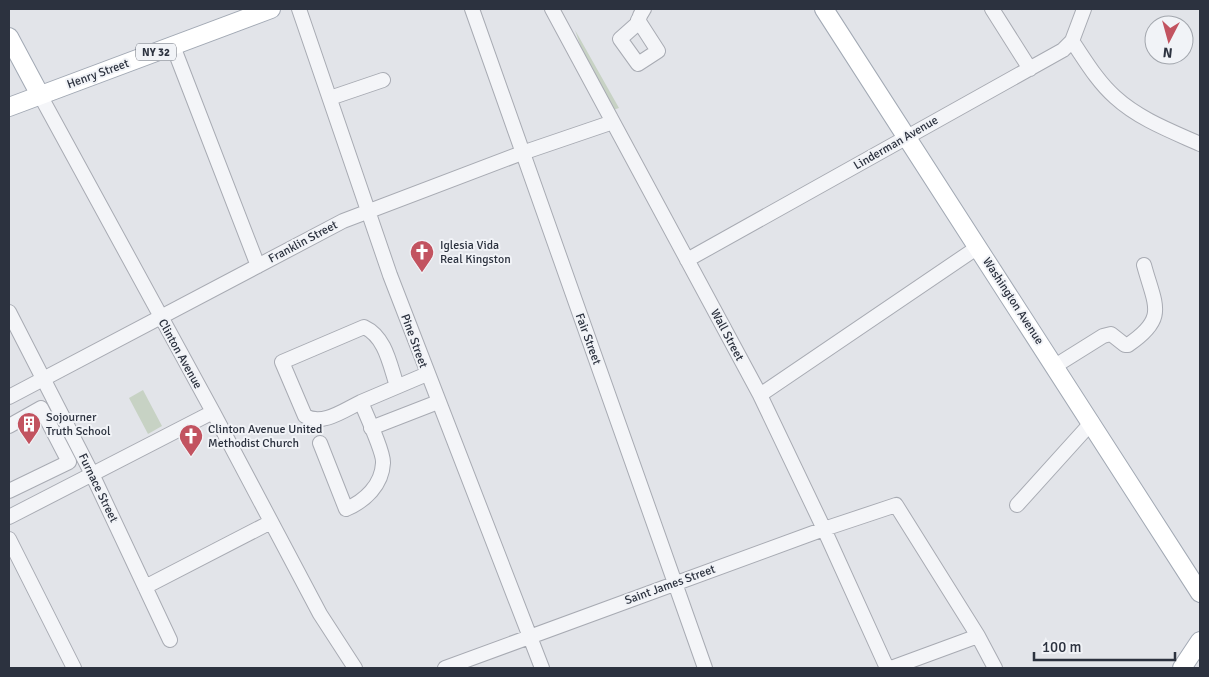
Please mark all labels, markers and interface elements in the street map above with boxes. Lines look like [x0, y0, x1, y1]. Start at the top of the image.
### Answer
north arrow [1144, 15, 1194, 65]
text: N [1162, 43, 1173, 61]
road number: NY 32 [136, 44, 176, 61]
street label: Henry Street [65, 56, 131, 92]
street label: Linderman Avenue [851, 113, 941, 173]
street label: Franklin Street [266, 218, 340, 266]
place label: Iglesia Vida Real Kingston [440, 238, 511, 267]
church icon: Iglesia Vida Real Kingston [409, 239, 435, 273]
street label: Washington Avenue [979, 255, 1047, 347]
street label: Wall Street [707, 306, 747, 364]
street label: Fair Street [572, 311, 604, 367]
street label: Pine Street [397, 312, 431, 370]
street label: Clinton Avenue [155, 316, 205, 392]
place label: Sojourner Truth School [46, 410, 111, 439]
building icon: Sojourner Truth School [16, 411, 42, 445]
place label: Clinton Avenue United Methodist Church [208, 422, 322, 451]
church icon: Clinton Avenue United Methodist Church [178, 423, 204, 457]
street label: Furnace Street [75, 451, 121, 525]
street label: Saint James Street [623, 562, 717, 608]
scale bar [1034, 630, 1175, 662]
text: 100 m [1042, 638, 1082, 656]

